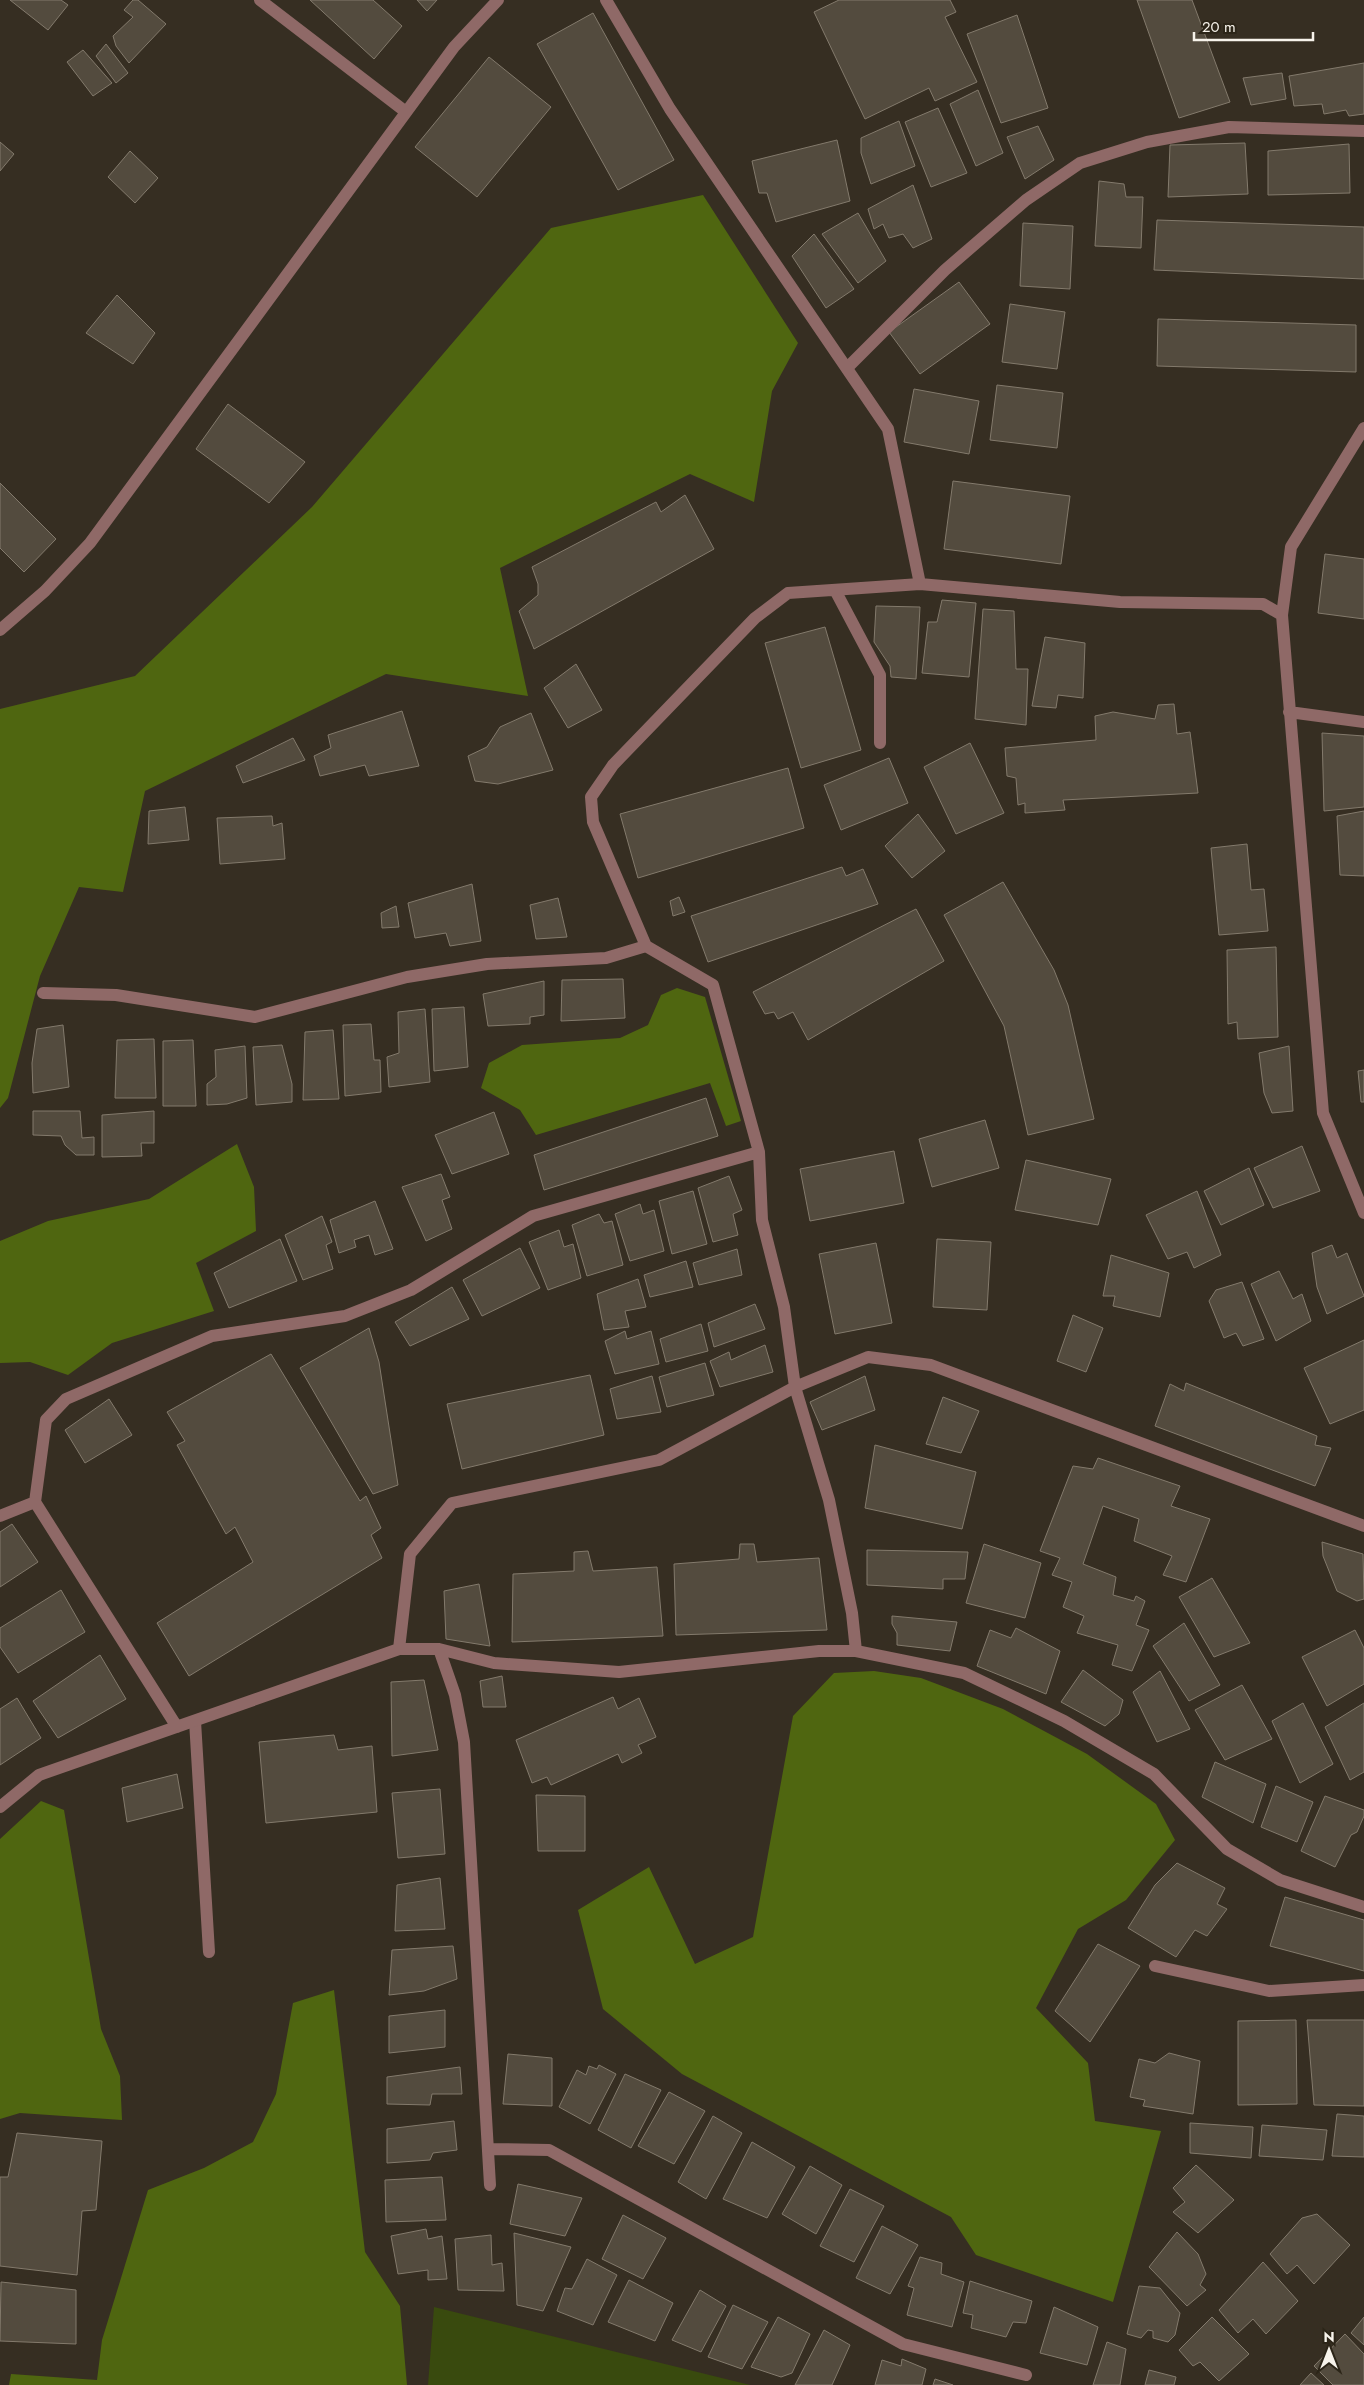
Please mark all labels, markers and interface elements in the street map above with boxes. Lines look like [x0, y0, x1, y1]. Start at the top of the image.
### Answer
scale bar [1194, 10, 1313, 42]
text: 20 m [1202, 16, 1236, 38]
north arrow [1304, 2325, 1354, 2375]
text: N [1323, 2327, 1335, 2347]

